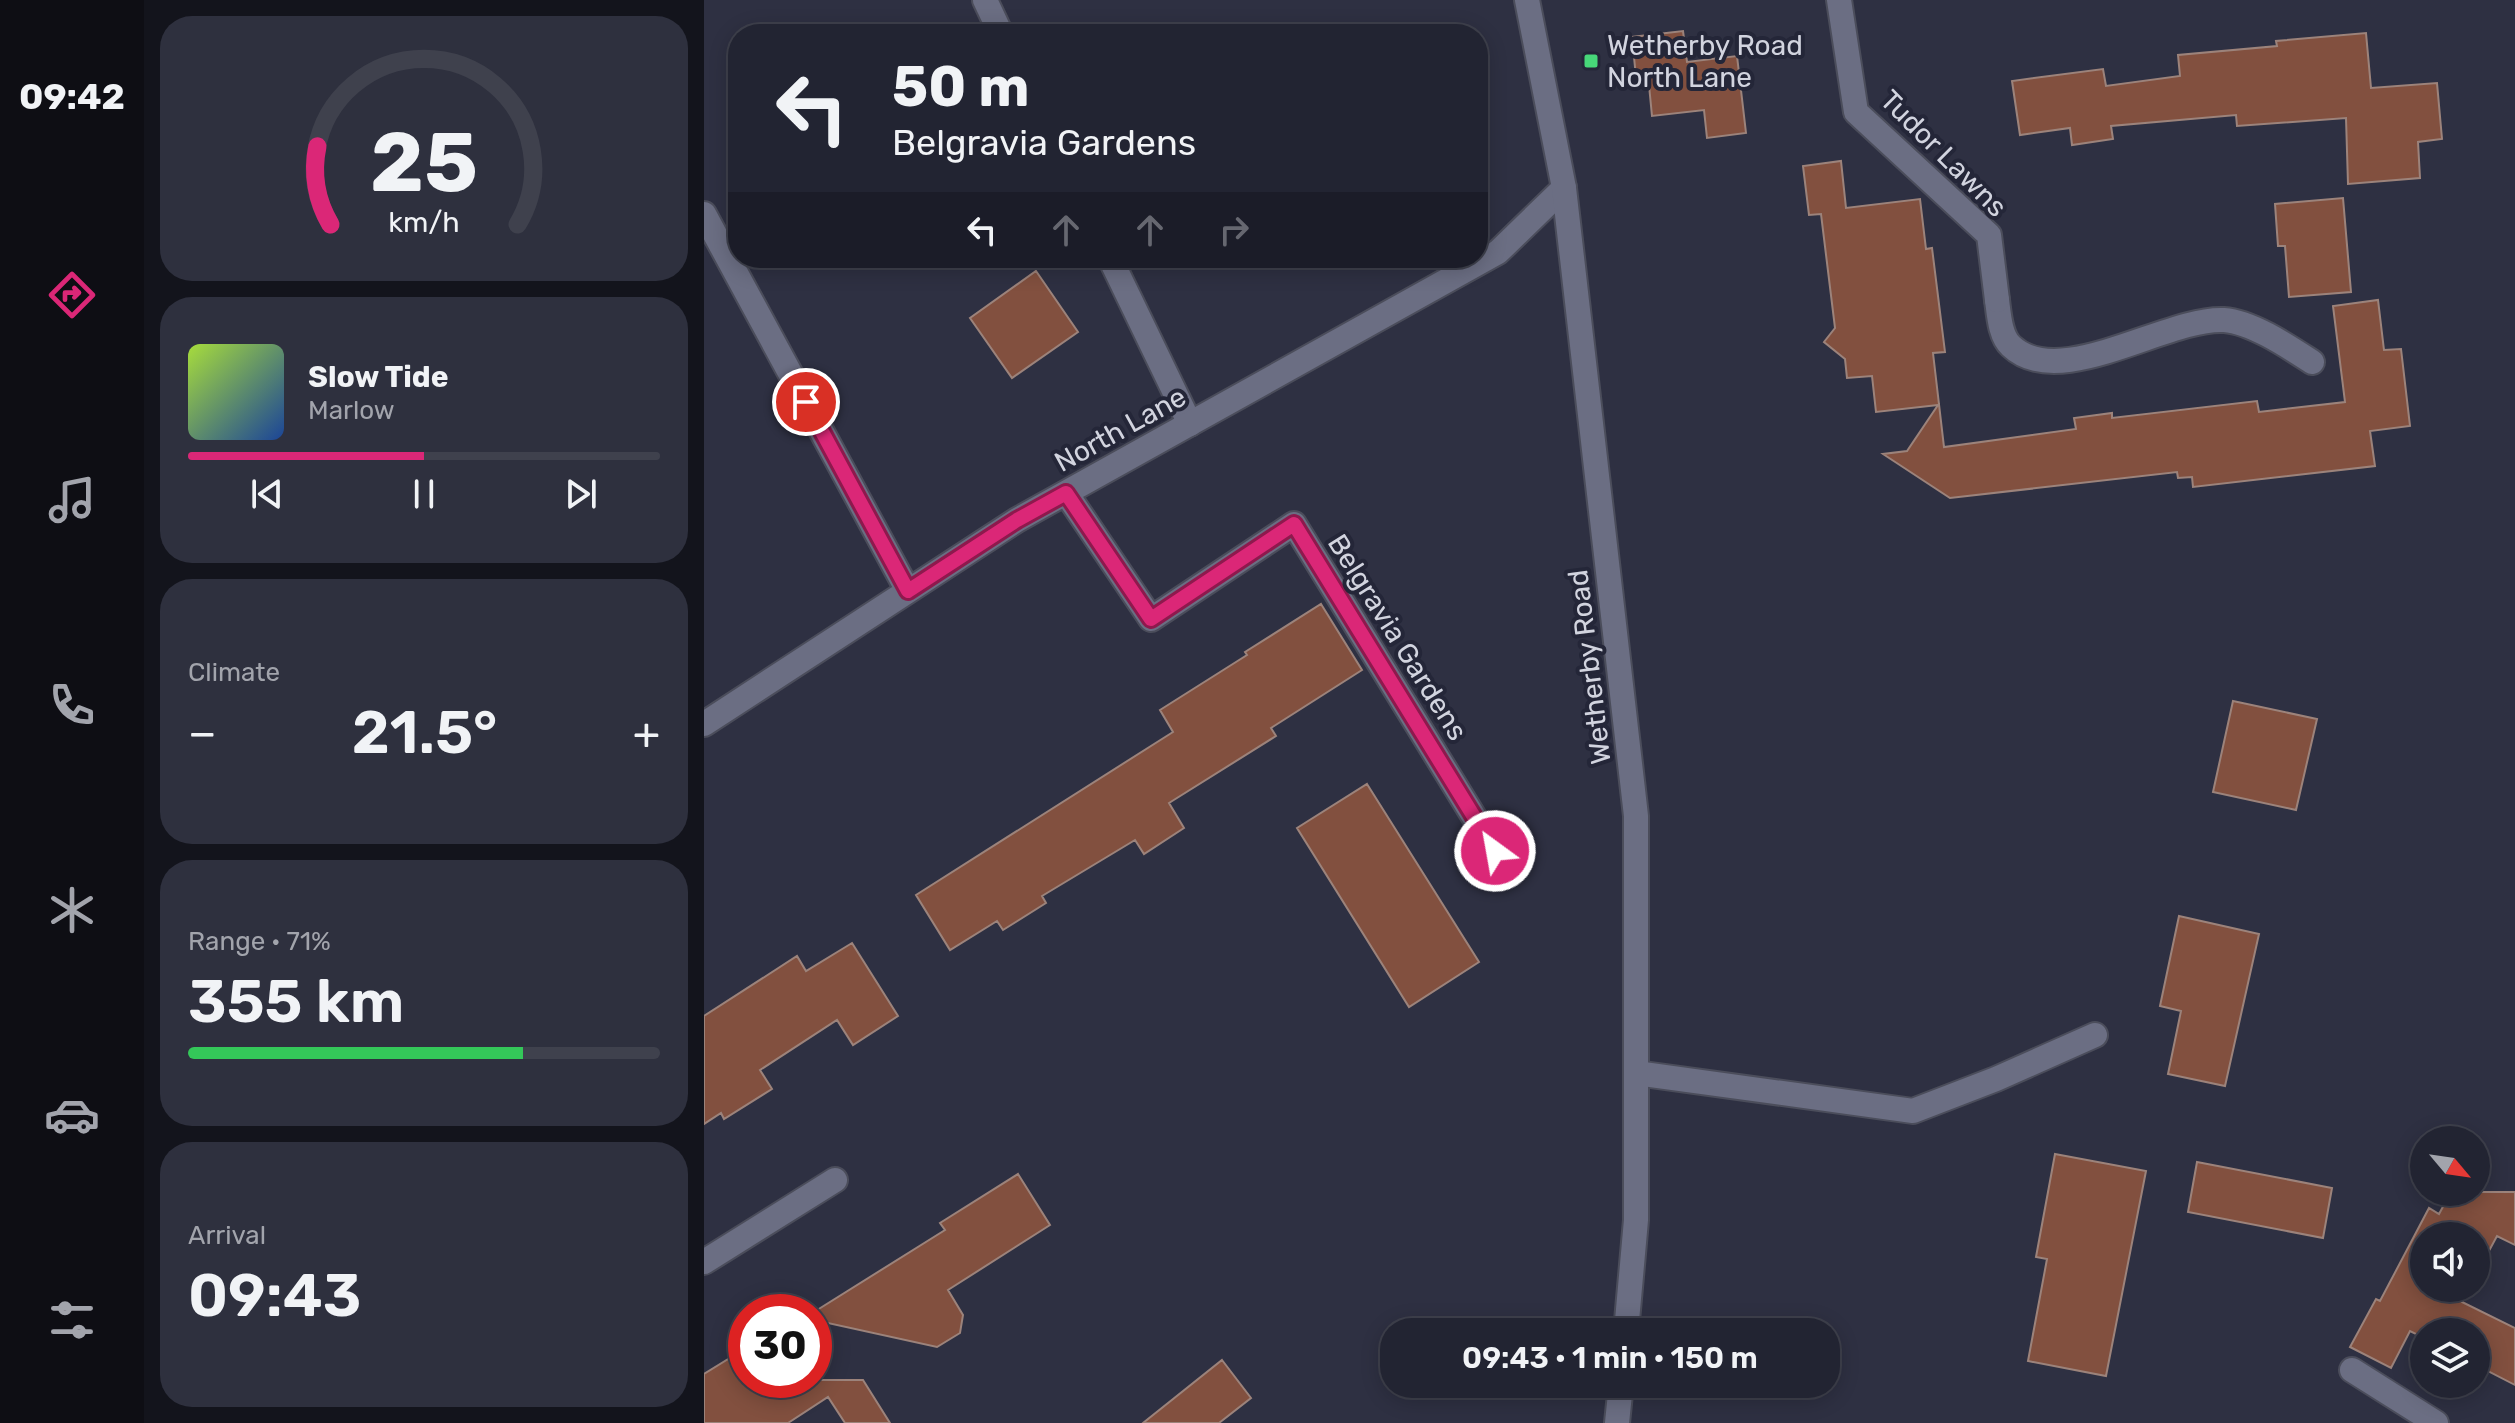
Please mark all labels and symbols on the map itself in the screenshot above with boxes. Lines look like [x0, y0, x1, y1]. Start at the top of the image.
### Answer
place label: Wetherby Road North Lane [1607, 29, 1803, 94]
marker: Wetherby Road North Lane [1582, 52, 1600, 70]
street label: Tudor Lawns [1874, 83, 2014, 223]
pin [772, 368, 840, 436]
street label: North Lane [1049, 380, 1192, 479]
street label: Belgravia Gardens [1321, 528, 1474, 746]
street label: Wetherby Road [1561, 568, 1618, 766]
position arrow [1453, 809, 1537, 893]
north arrow [2410, 1126, 2490, 1206]
speed limit sign: 30 [728, 1294, 832, 1398]

